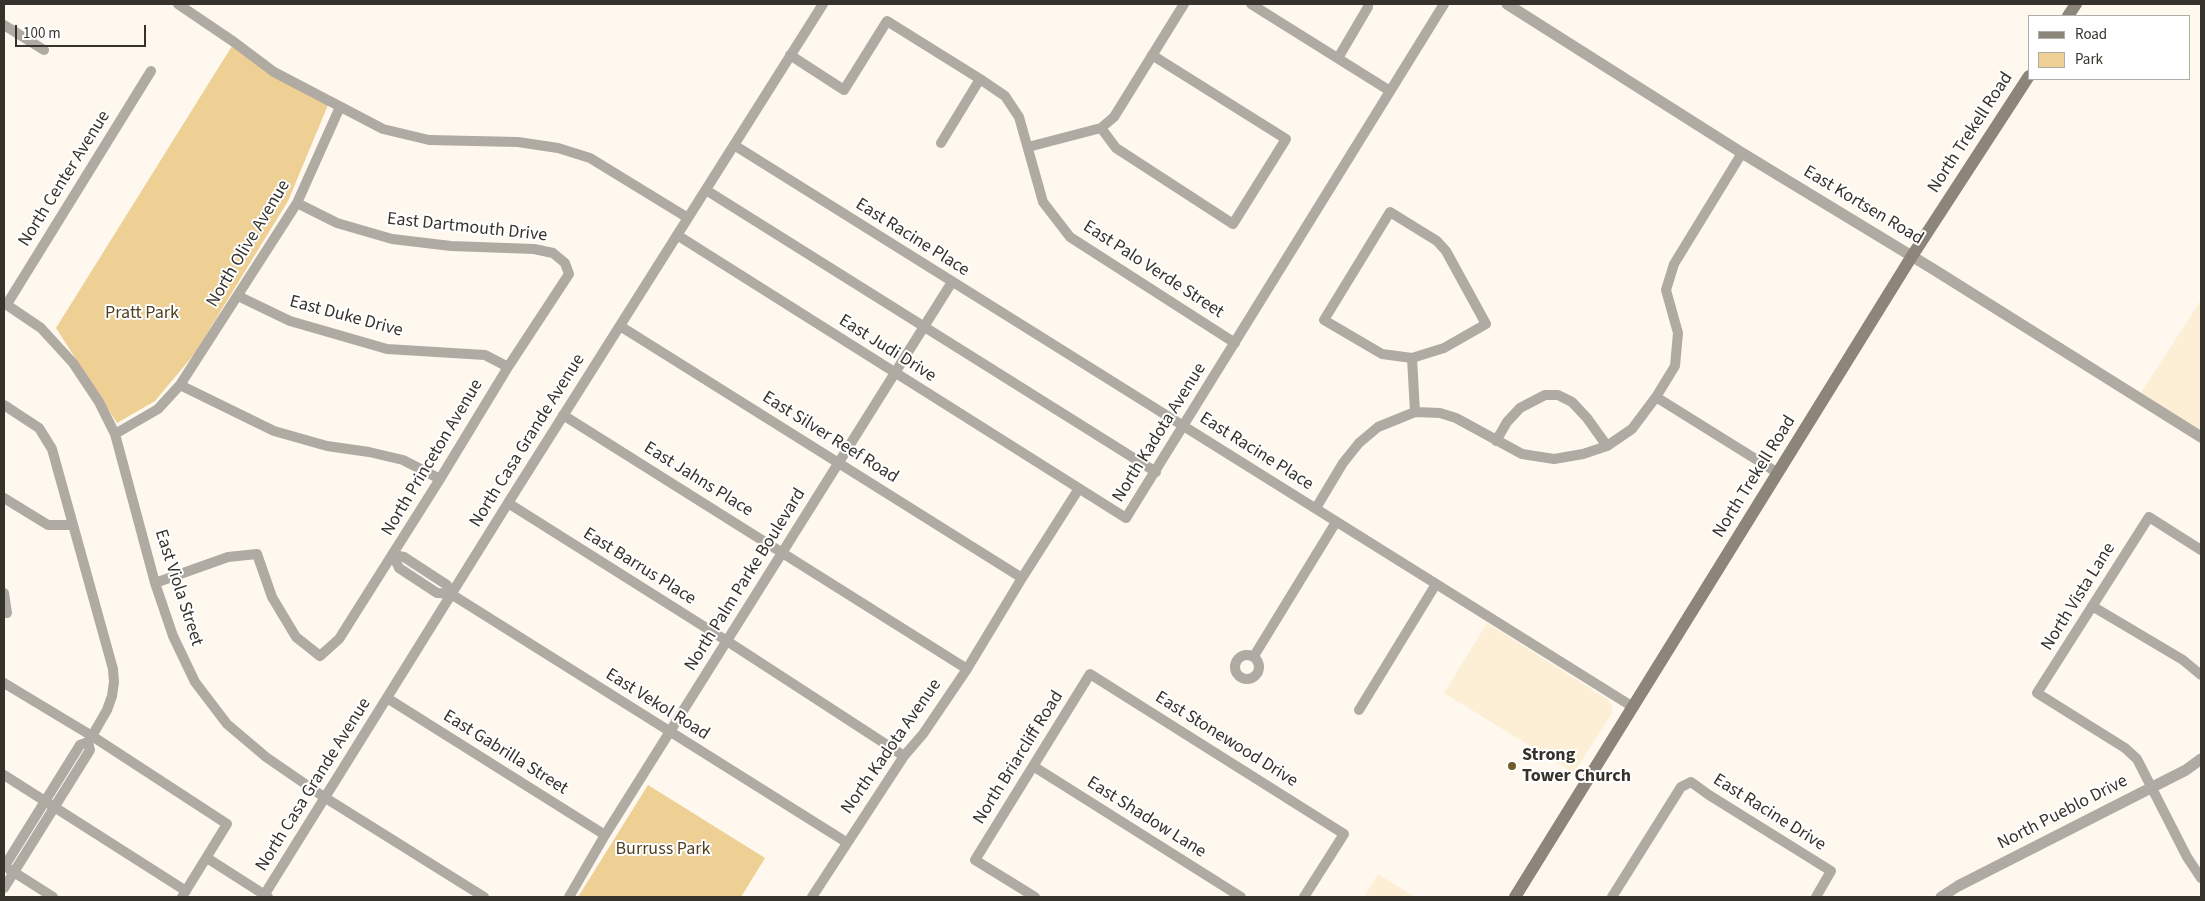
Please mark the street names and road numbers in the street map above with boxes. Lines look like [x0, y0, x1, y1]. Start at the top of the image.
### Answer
street label: North Trekell Road [1924, 68, 2018, 198]
street label: North Center Avenue [14, 107, 116, 251]
street label: East Kortsen Road [1799, 162, 1927, 250]
street label: North Olive Avenue [203, 177, 295, 311]
street label: East Racine Place [851, 194, 973, 282]
street label: East Dartmouth Drive [386, 209, 548, 247]
street label: East Palo Verde Street [1079, 216, 1227, 324]
street label: East Duke Drive [287, 292, 405, 342]
street label: East Judi Drive [834, 310, 940, 388]
street label: North Casa Grande Avenue [466, 350, 590, 532]
street label: North Kadota Avenue [1108, 359, 1212, 507]
street label: North Princeton Avenue [378, 376, 488, 540]
street label: East Silver Reef Road [758, 387, 902, 489]
street label: East Racine Place [1195, 408, 1317, 496]
street label: North Trekell Road [1709, 412, 1801, 542]
street label: East Jahns Place [639, 438, 757, 522]
street label: North Palm Parke Boulevard [681, 485, 811, 675]
street label: East Barrus Place [579, 524, 699, 610]
street label: East Viola Street [149, 527, 207, 649]
street label: North Vista Lane [2037, 539, 2121, 655]
street label: East Vekol Road [601, 664, 713, 746]
street label: North Kadota Avenue [837, 675, 947, 819]
street label: North Briarcliff Road [969, 687, 1069, 829]
street label: East Stonewood Drive [1151, 687, 1301, 793]
street label: North Casa Grande Avenue [252, 694, 376, 876]
street label: East Gabrilla Street [439, 706, 571, 800]
street label: East Racine Drive [1709, 770, 1829, 856]
street label: North Pueblo Drive [1994, 771, 2132, 855]
street label: East Shadow Lane [1082, 773, 1210, 863]

